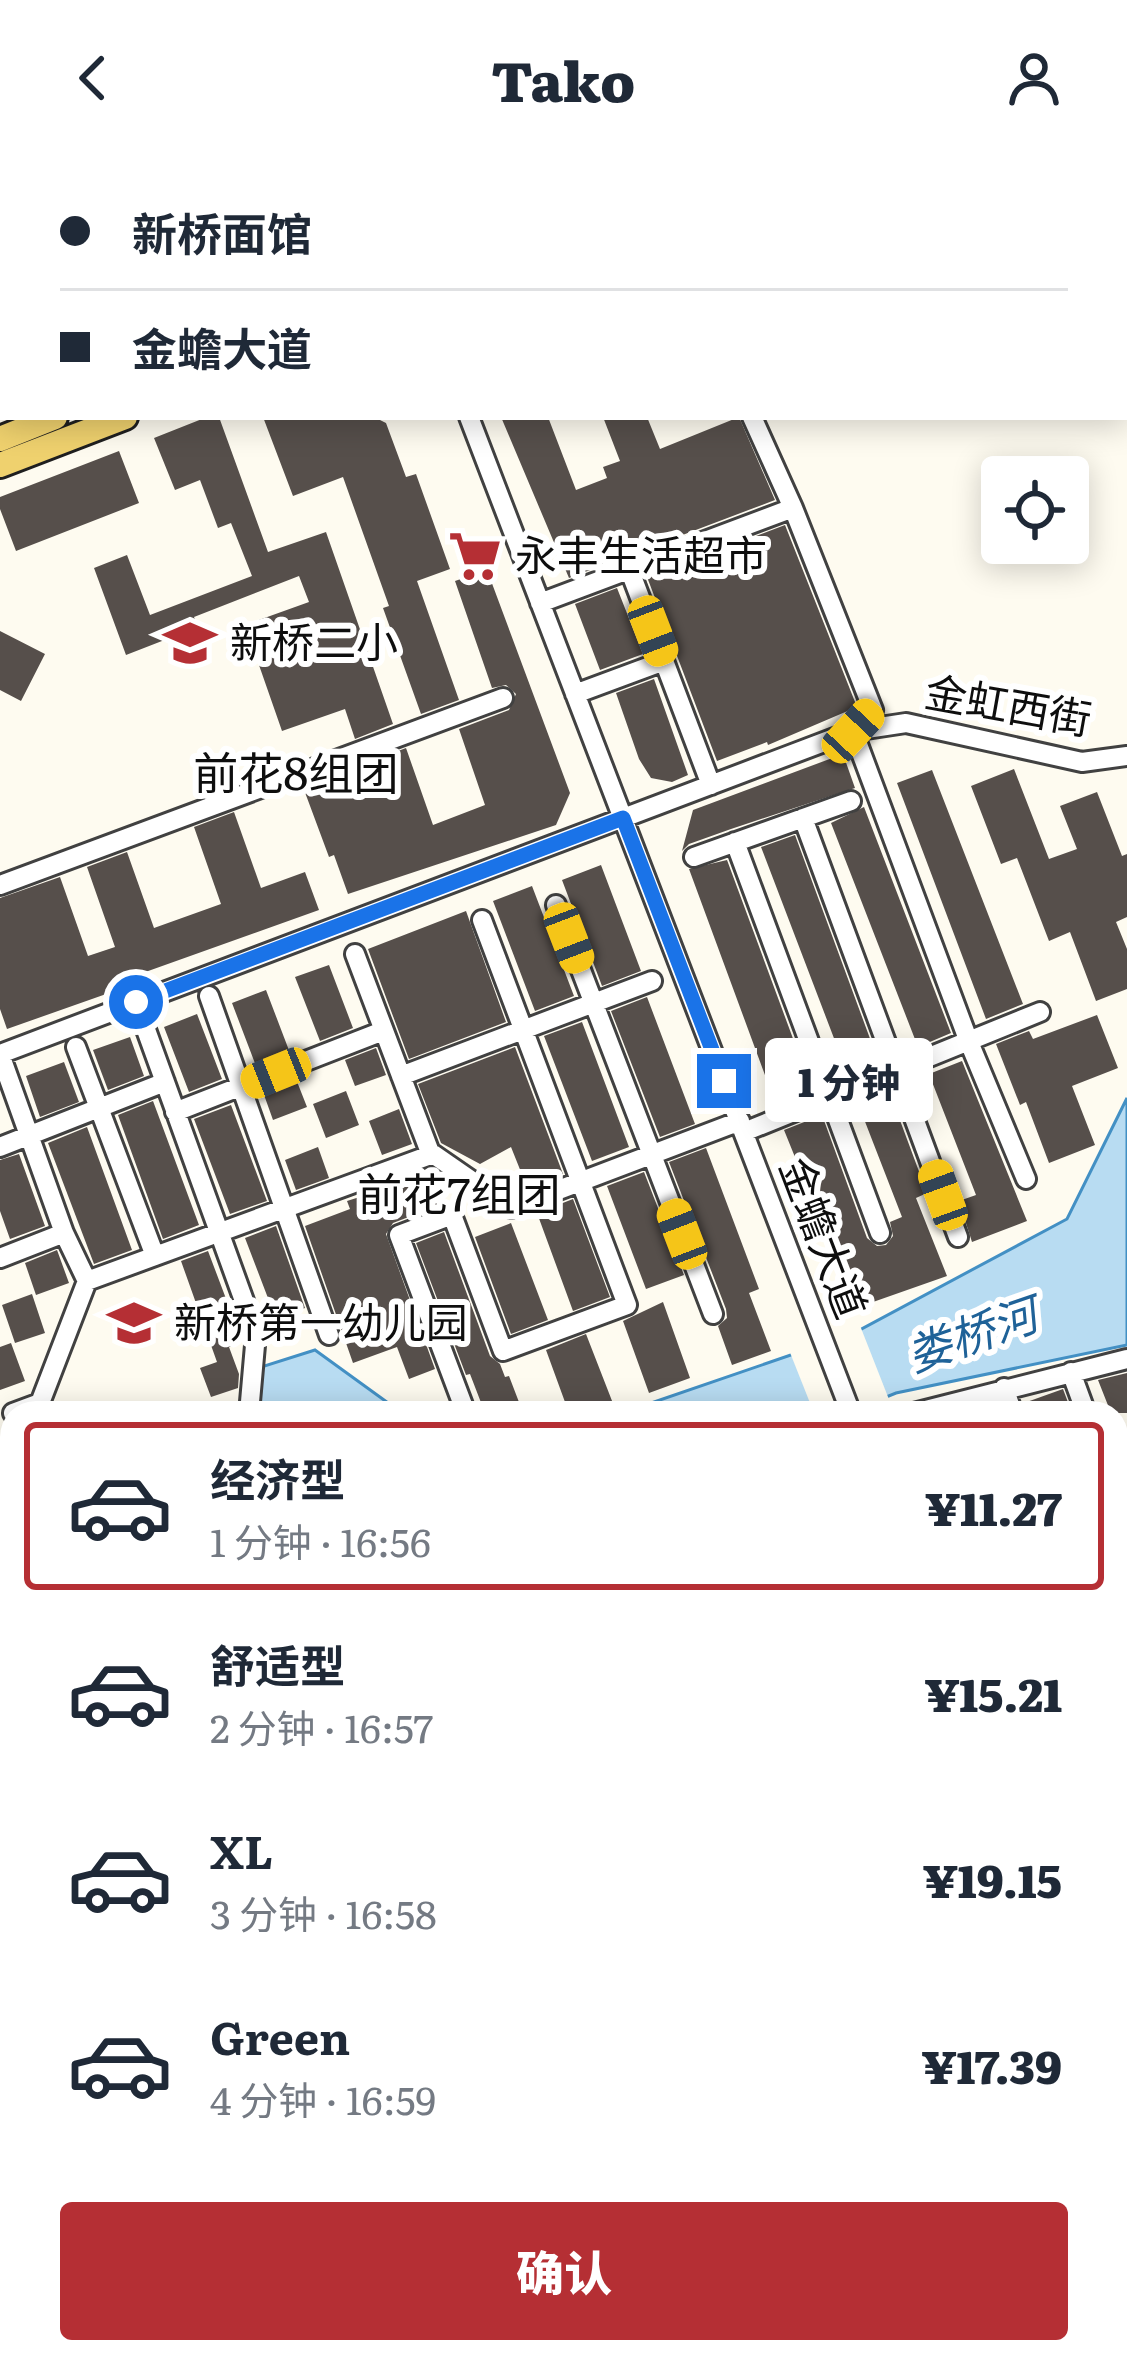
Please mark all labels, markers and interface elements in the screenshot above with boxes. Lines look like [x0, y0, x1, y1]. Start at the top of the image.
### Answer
text: Tako [492, 38, 635, 119]
icon: back [60, 45, 126, 111]
icon: person [1001, 45, 1067, 111]
text: 新桥面馆 [132, 198, 312, 265]
text: 金蟾大道 [132, 313, 312, 380]
map controls [981, 456, 1089, 564]
button: locate [981, 456, 1089, 564]
place label: 永丰生活超市 [515, 522, 767, 584]
supermarket icon: 永丰生活超市 [446, 527, 504, 585]
car [623, 591, 683, 671]
place label: 新桥二小 [230, 609, 398, 671]
school or university icon: 新桥二小 [161, 614, 219, 672]
street label: 金虹西街 [920, 658, 1097, 748]
car [815, 692, 891, 770]
district label: 前花8组团 [194, 737, 398, 804]
car [539, 898, 599, 978]
route start [109, 975, 163, 1029]
callout: 1 分钟 [766, 1039, 934, 1123]
car [236, 1043, 316, 1103]
text: 1 分钟 [798, 1051, 900, 1109]
route end [697, 1054, 751, 1108]
street label: 金蟾大道 [767, 1147, 885, 1326]
car [914, 1155, 972, 1235]
district label: 前花7组团 [358, 1158, 560, 1225]
car [652, 1194, 712, 1274]
water label: 娄桥河 [896, 1275, 1053, 1385]
place label: 新桥第一幼儿园 [174, 1289, 468, 1351]
school or university icon: 新桥第一幼儿园 [105, 1294, 163, 1352]
text: 经济型 [210, 1444, 345, 1511]
icon: car [66, 1452, 174, 1560]
text: ¥11.27 [925, 1473, 1062, 1540]
text: 1 分钟 · 16:56 [210, 1511, 431, 1569]
text: 舒适型 [210, 1630, 345, 1697]
icon: car [66, 1638, 174, 1746]
text: ¥15.21 [924, 1659, 1062, 1726]
text: 2 分钟 · 16:57 [210, 1697, 433, 1755]
text: XL [210, 1816, 273, 1883]
icon: car [66, 1824, 174, 1932]
text: ¥19.15 [923, 1845, 1062, 1912]
text: 3 分钟 · 16:58 [210, 1883, 437, 1941]
text: Green [210, 2002, 350, 2069]
icon: car [66, 2010, 174, 2118]
text: ¥17.39 [922, 2031, 1062, 2098]
text: 4 分钟 · 16:59 [210, 2069, 436, 2127]
button: 确认 [60, 2202, 1068, 2340]

